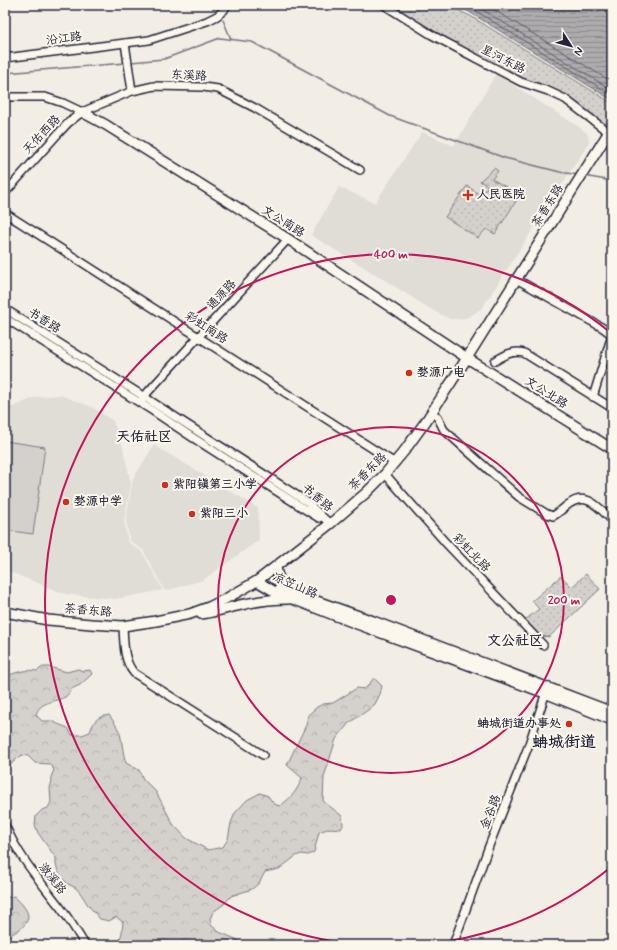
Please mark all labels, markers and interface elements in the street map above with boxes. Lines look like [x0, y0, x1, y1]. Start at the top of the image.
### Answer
north arrow [551, 26, 591, 66]
street label: 沿江路 [45, 29, 83, 49]
street label: 星河东路 [478, 42, 528, 78]
text: N [570, 44, 586, 58]
street label: 东溪路 [171, 67, 207, 85]
street label: 天佑西路 [20, 112, 64, 158]
street label: 茶香东路 [528, 181, 568, 231]
place label: 人民医院 [477, 187, 525, 203]
marker: 人民医院 [462, 189, 474, 201]
street label: 文公南路 [258, 202, 308, 242]
text: 400 m [374, 247, 408, 263]
street label: 通源路 [204, 276, 240, 314]
street label: 书香路 [24, 305, 64, 337]
street label: 彩虹南路 [182, 308, 230, 348]
place label: 婺源广电 [417, 365, 465, 381]
marker: 婺源广电 [404, 368, 414, 378]
street label: 文公北路 [521, 373, 571, 413]
district label: 天佑社区 [116, 428, 172, 446]
street label: 茶香东路 [345, 449, 391, 495]
place label: 紫阳镇第三小学 [173, 477, 257, 493]
marker: 紫阳镇第三小学 [160, 480, 170, 490]
street label: 书香路 [298, 480, 336, 516]
place label: 婺源中学 [74, 494, 122, 510]
marker: 婺源中学 [61, 497, 71, 507]
place label: 紫阳三小 [200, 506, 248, 522]
marker: 紫阳三小 [187, 509, 197, 519]
street label: 彩虹北路 [449, 530, 493, 576]
street label: 凉笠山路 [270, 569, 320, 603]
centre of rings [384, 593, 398, 607]
text: 200 m [548, 593, 581, 609]
street label: 茶香东路 [63, 601, 113, 621]
district label: 文公社区 [487, 632, 543, 650]
place label: 蚺城街道办事处 [477, 716, 561, 732]
marker: 蚺城街道办事处 [564, 719, 574, 729]
district label: 蚺城街道 [532, 732, 596, 753]
street label: 金谷路 [477, 792, 505, 832]
street label: 潋溪路 [35, 860, 69, 898]

